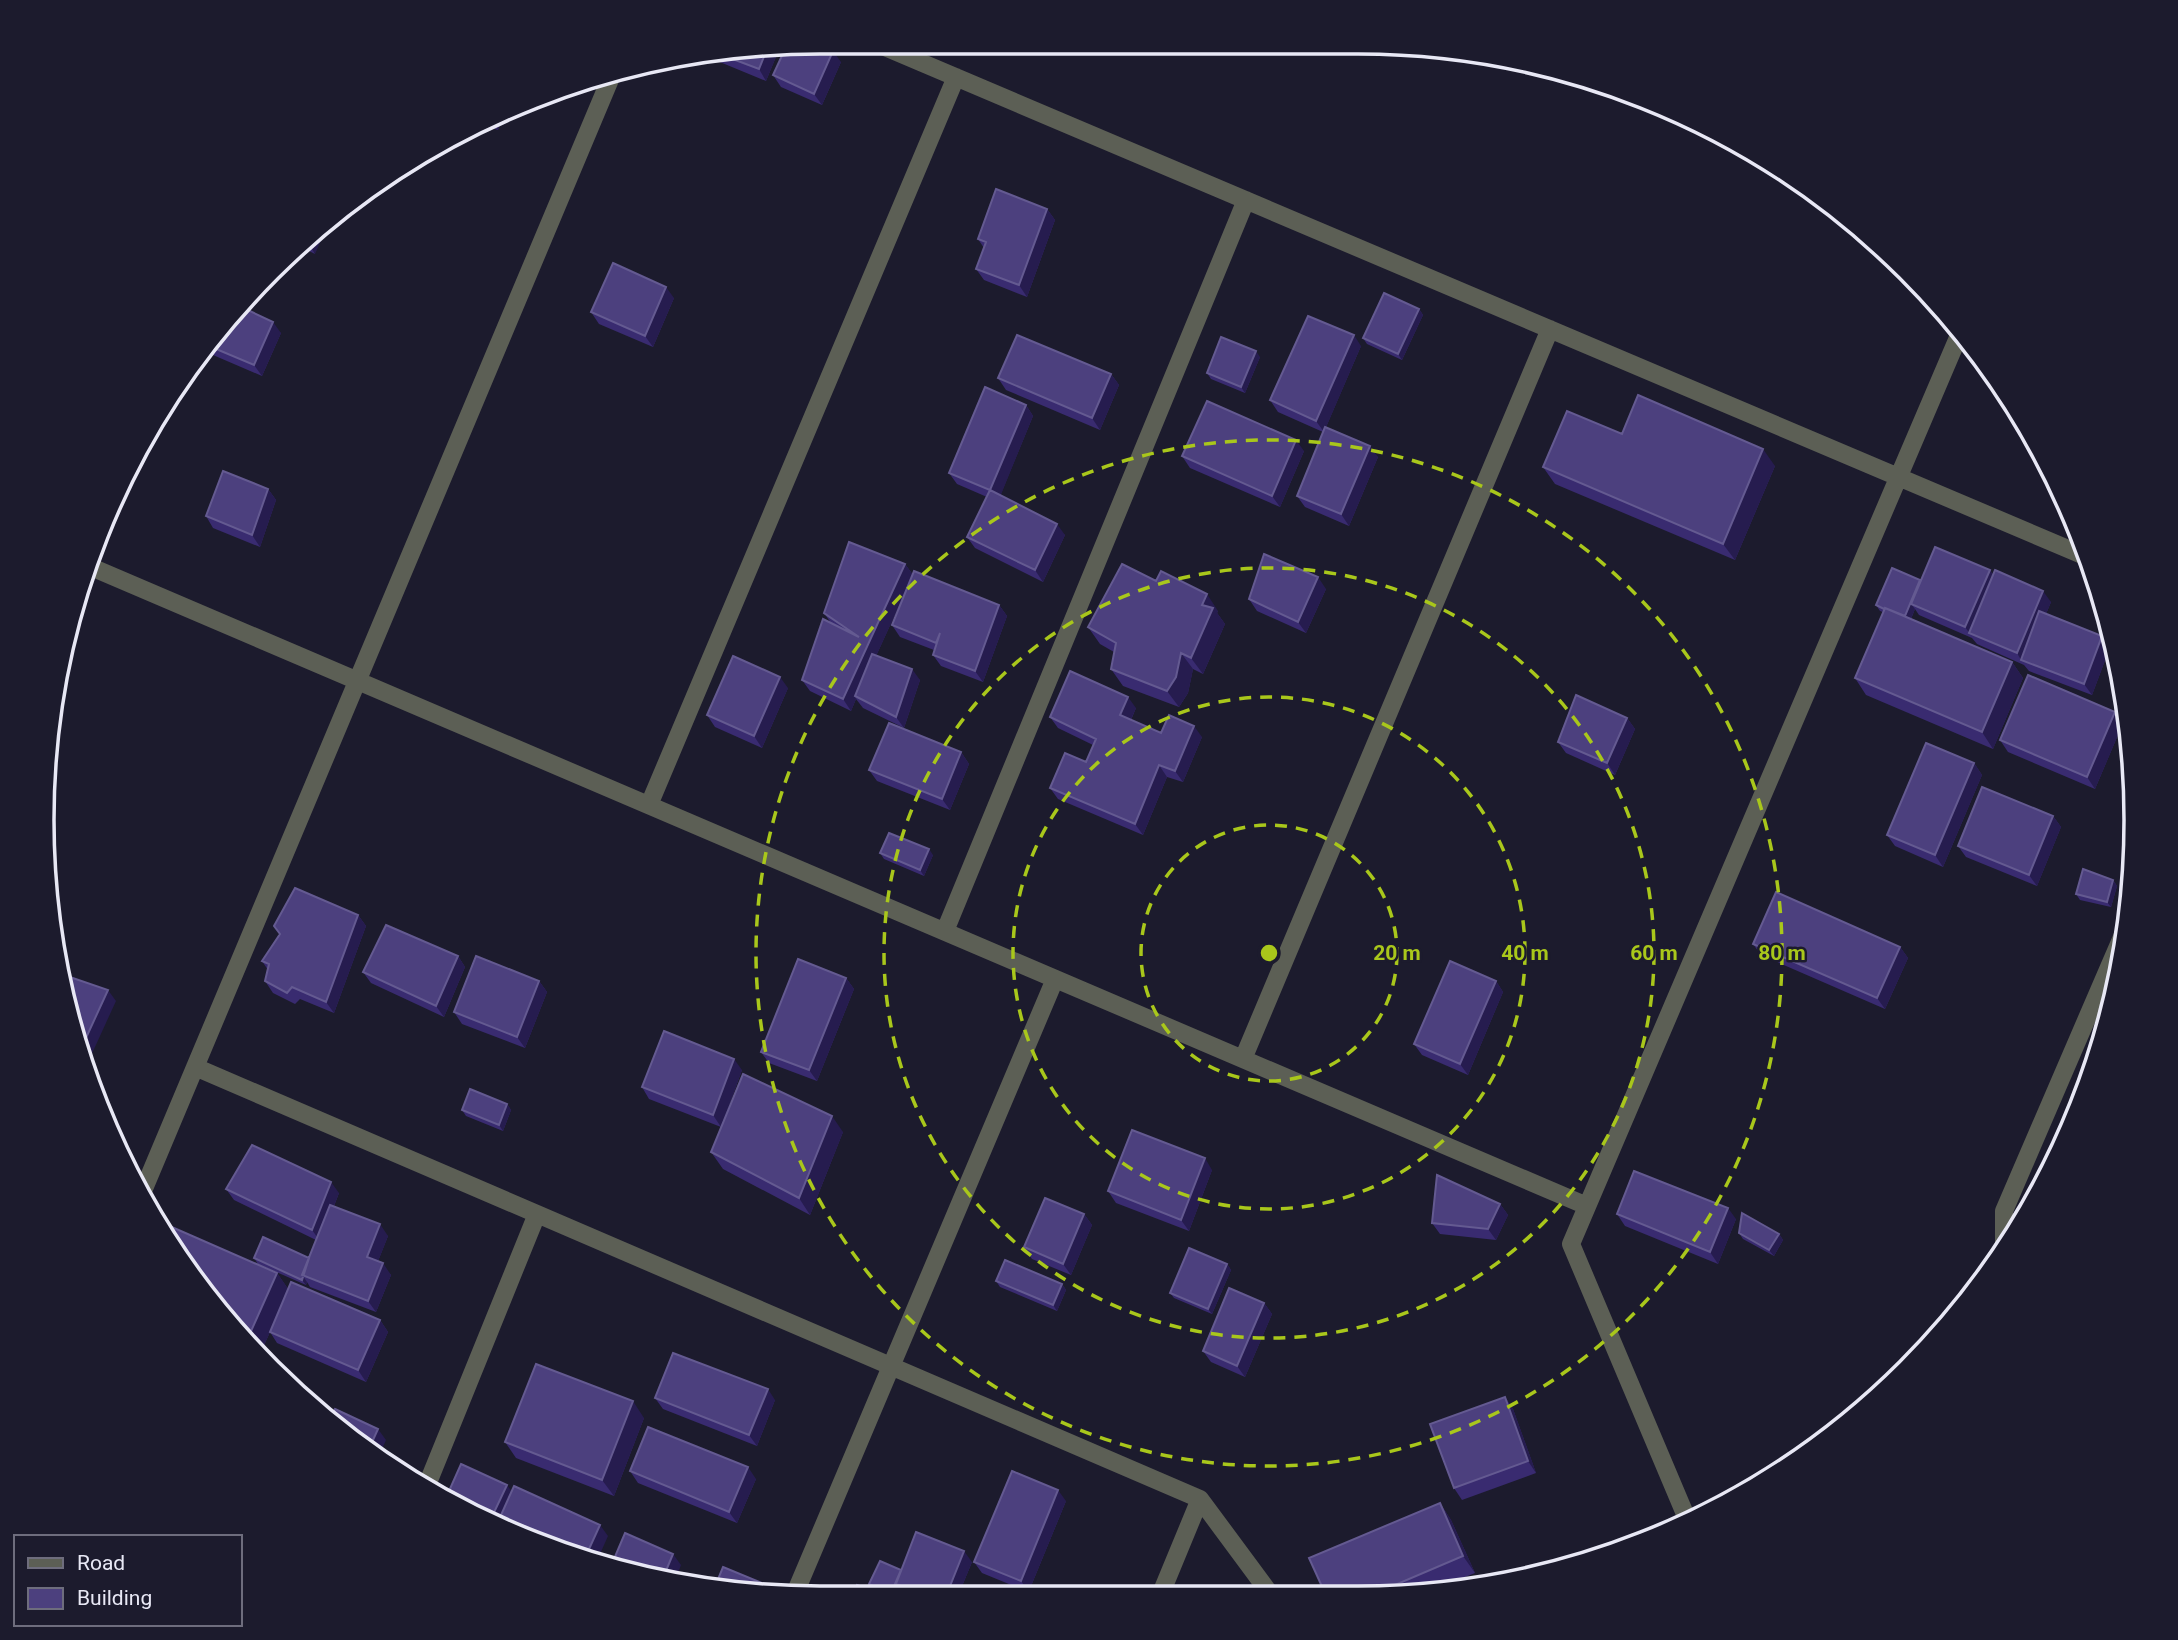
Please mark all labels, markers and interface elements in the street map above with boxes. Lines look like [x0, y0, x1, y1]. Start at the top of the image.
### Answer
centre of rings [1257, 941, 1281, 965]
text: 20 m [1373, 941, 1421, 965]
text: 40 m [1501, 941, 1549, 965]
text: 60 m [1630, 941, 1678, 965]
text: 80 m [1758, 941, 1806, 965]
legend [14, 1535, 242, 1626]
text: Road [77, 1551, 125, 1575]
text: Building [77, 1586, 152, 1610]

